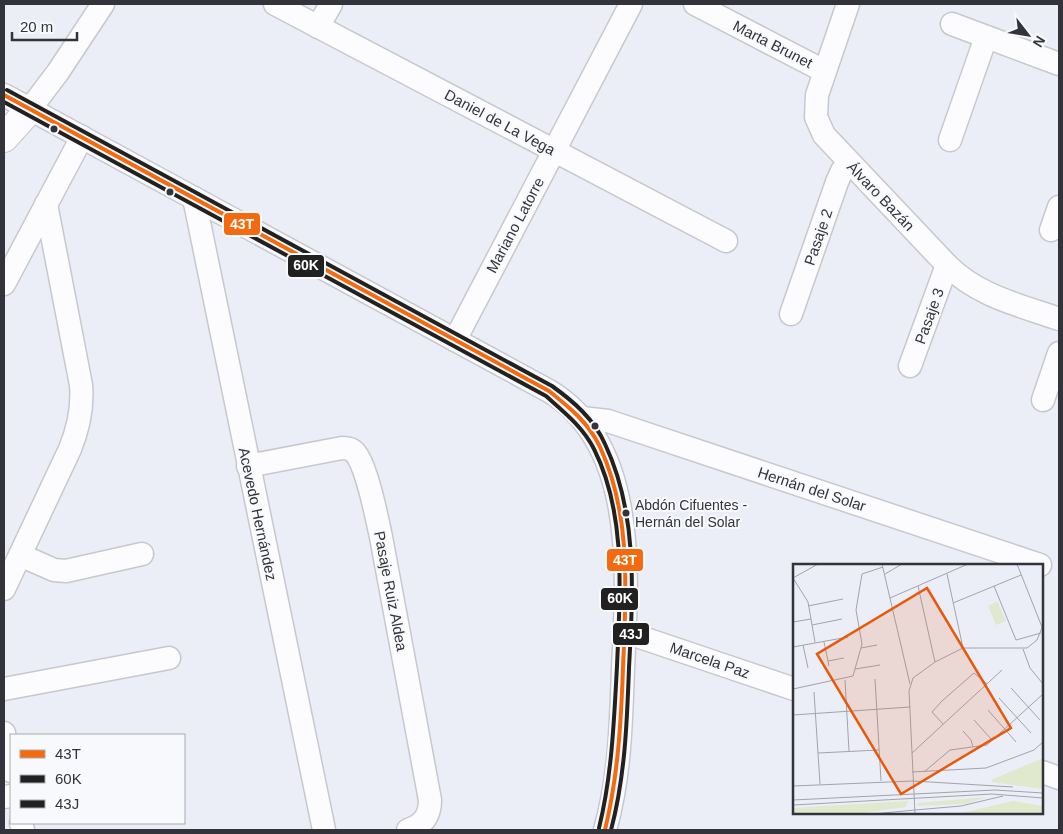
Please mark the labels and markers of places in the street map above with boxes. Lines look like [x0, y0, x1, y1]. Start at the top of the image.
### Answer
unlabelled marker [49, 124, 59, 134]
unlabelled marker [165, 187, 175, 197]
unlabelled marker [590, 421, 600, 431]
place label: Abdón Cifuentes - Hernán del Solar [635, 497, 747, 530]
marker: Abdón Cifuentes - Hernán del Solar [621, 508, 631, 518]

